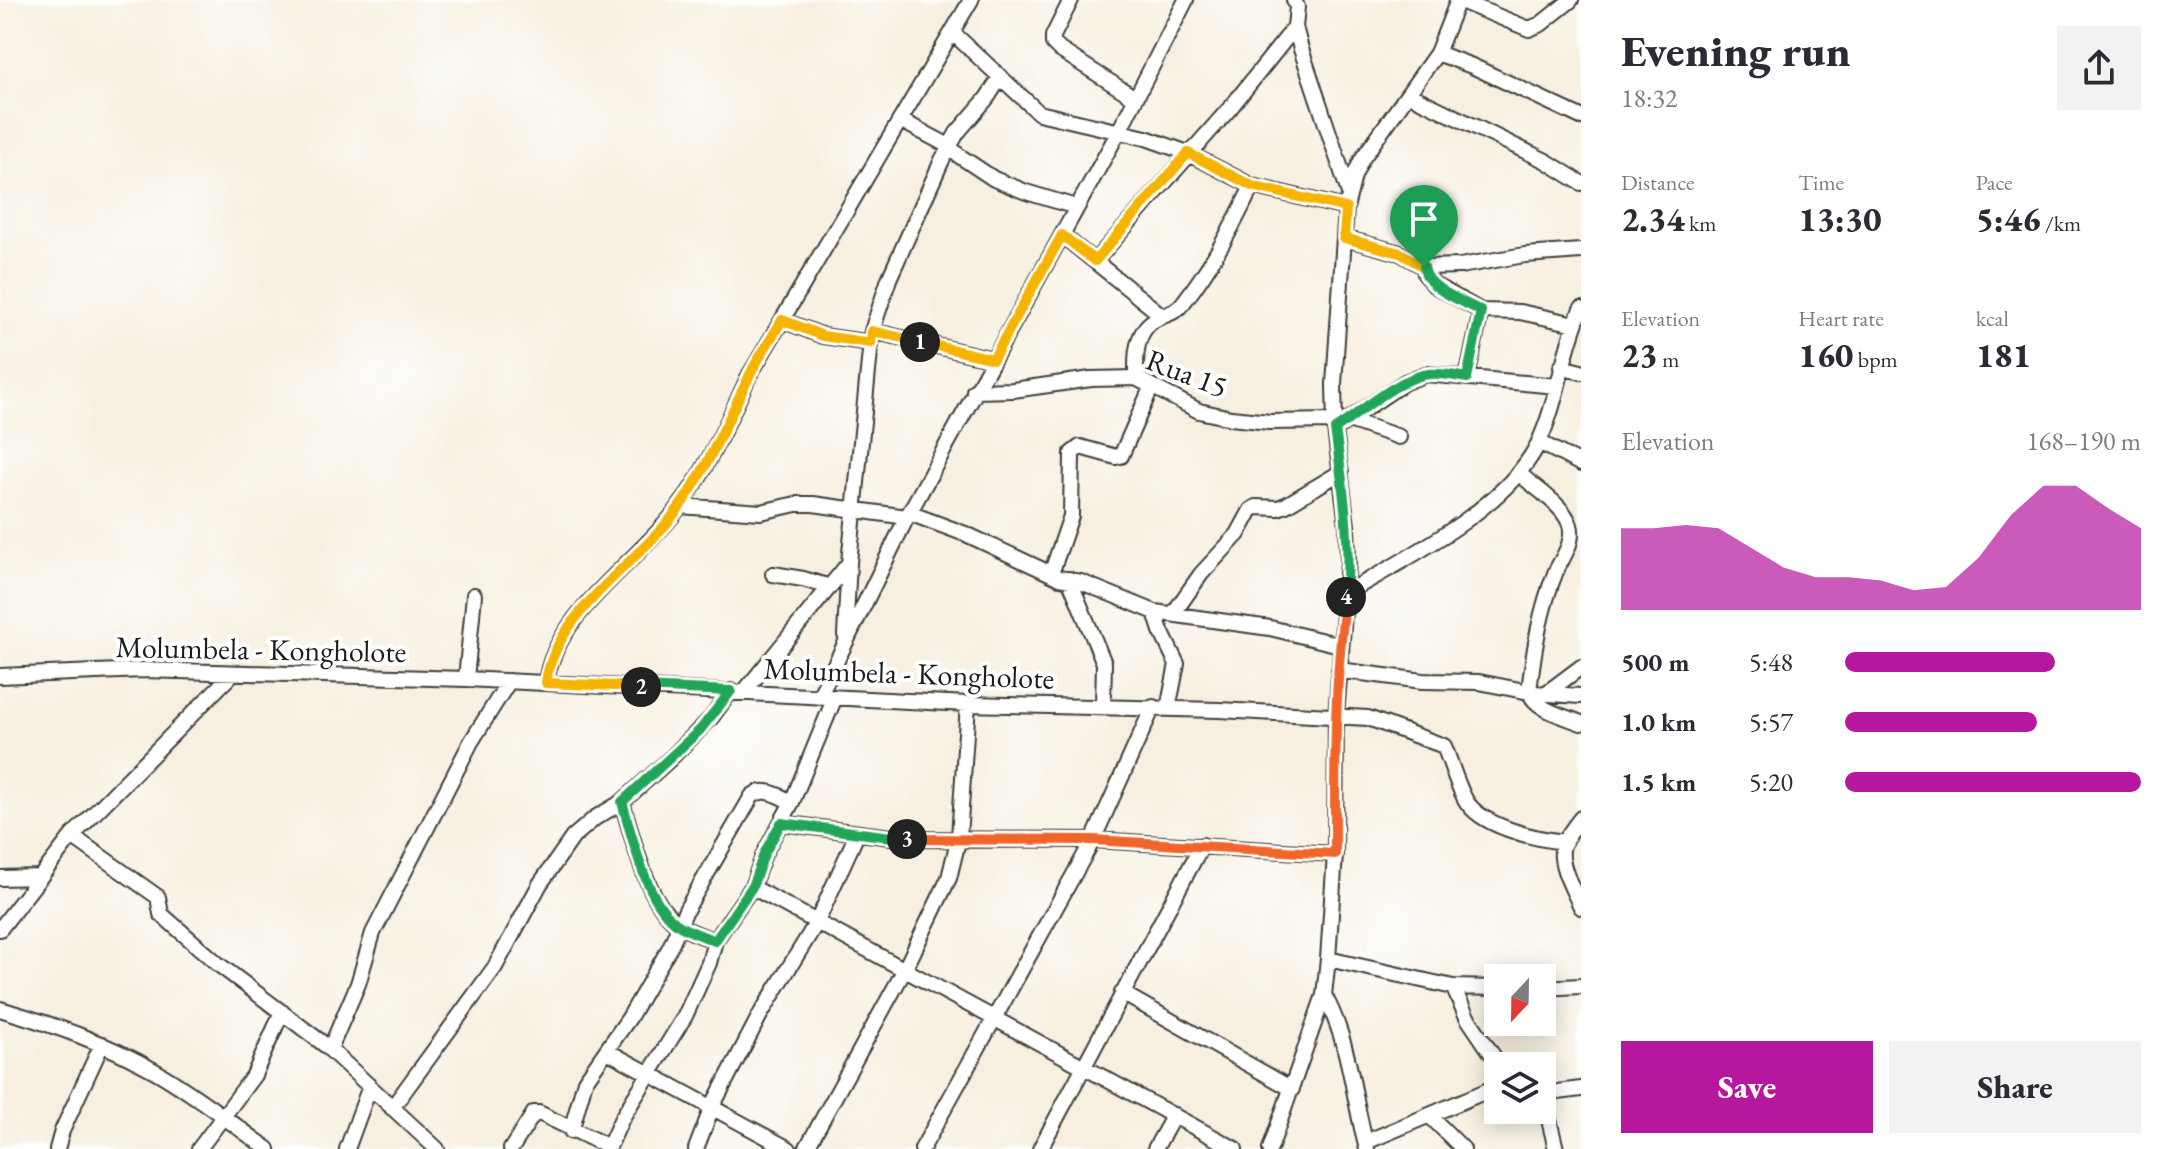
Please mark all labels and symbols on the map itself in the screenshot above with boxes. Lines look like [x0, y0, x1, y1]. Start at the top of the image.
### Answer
pin [1390, 185, 1458, 267]
pin: 1 [900, 322, 940, 362]
street label: Rua 15 [1141, 340, 1233, 406]
pin: 4 [1326, 577, 1366, 617]
street label: Molumbela - Kongholote [115, 627, 407, 671]
street label: Molumbela - Kongholote [763, 648, 1055, 698]
pin: 2 [621, 667, 661, 707]
pin: 3 [887, 819, 927, 859]
north arrow [1484, 964, 1556, 1036]

